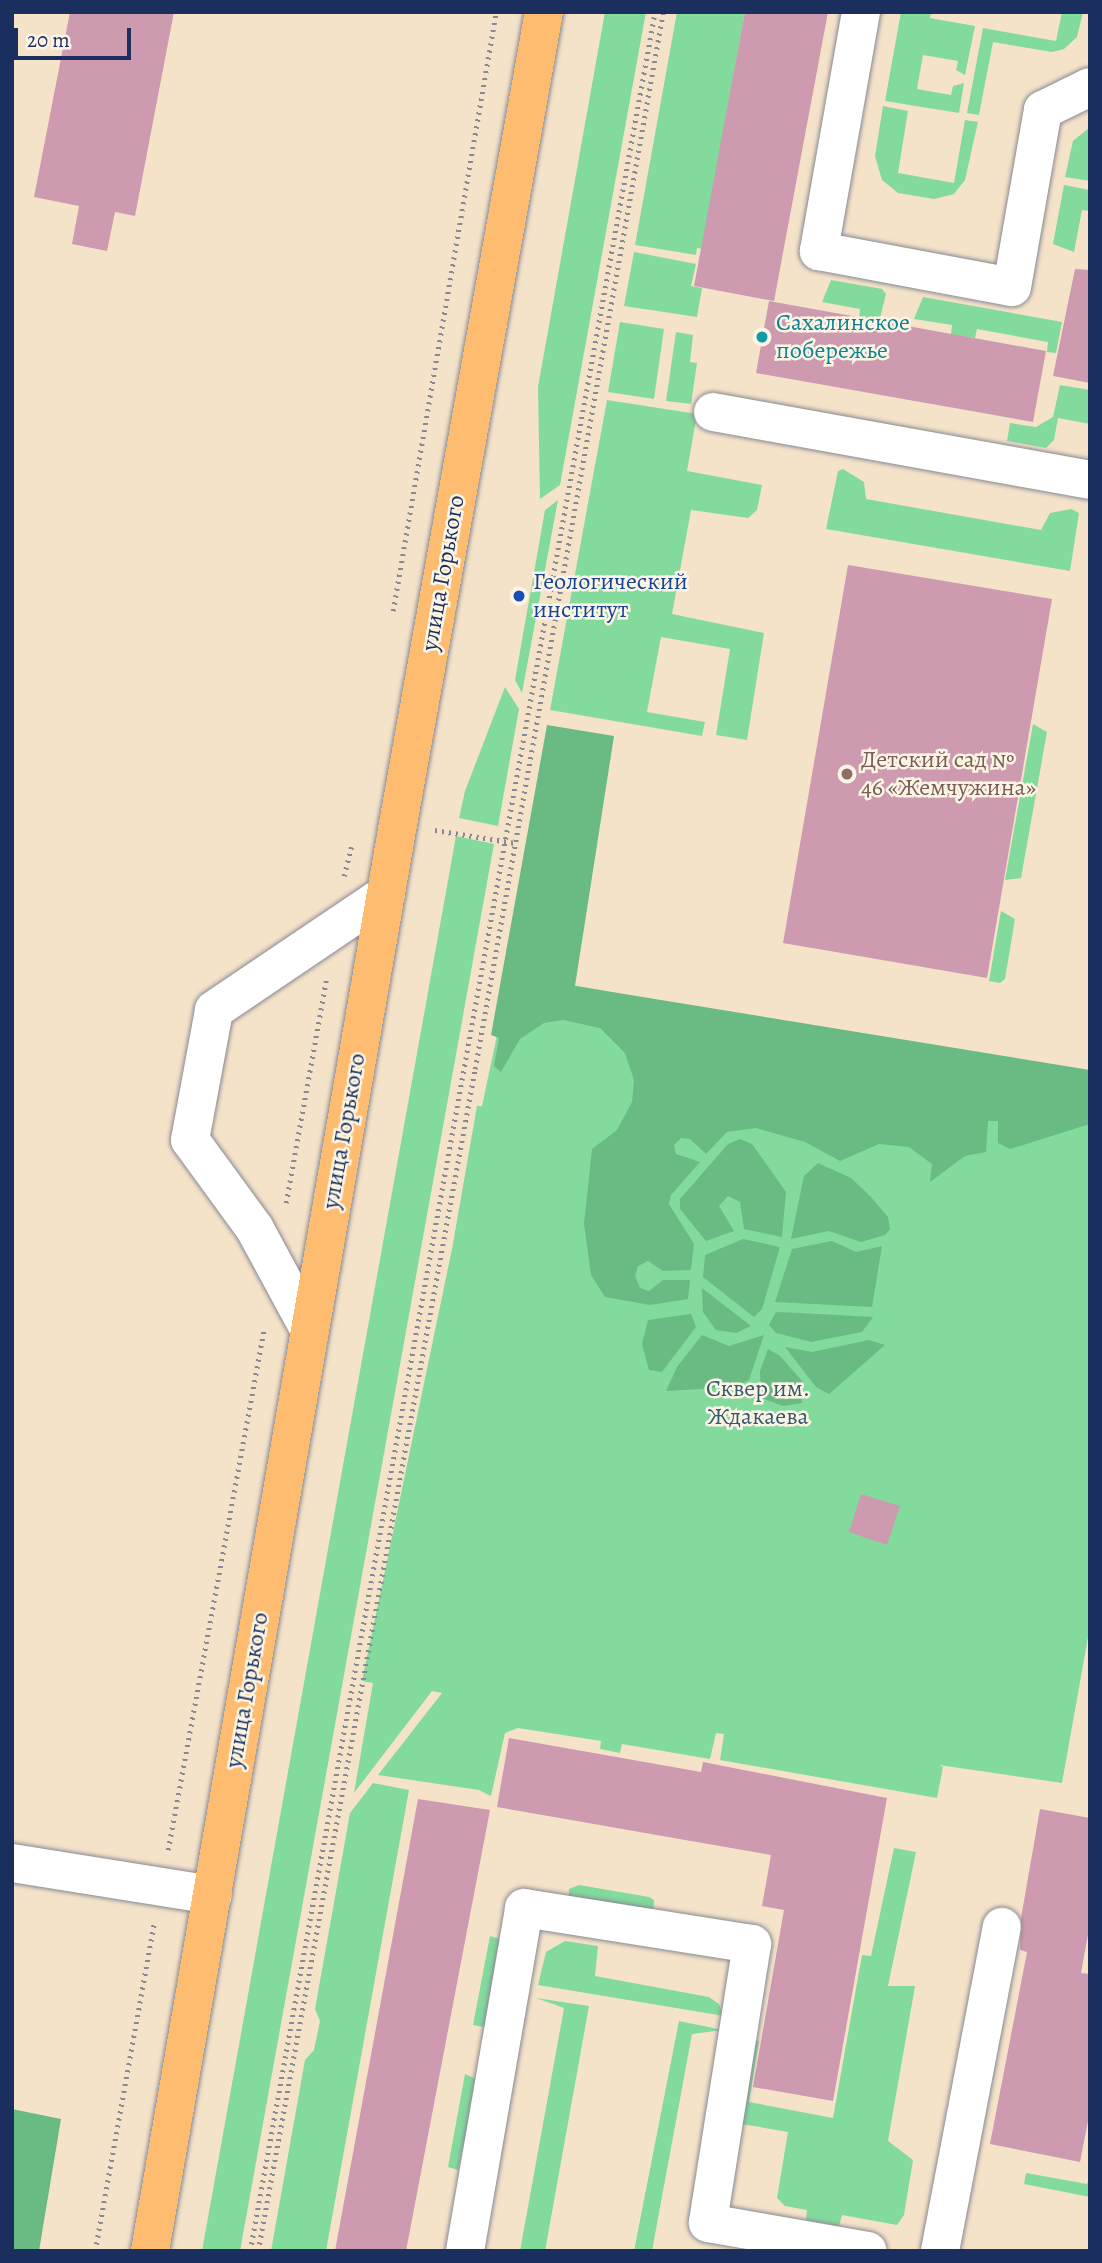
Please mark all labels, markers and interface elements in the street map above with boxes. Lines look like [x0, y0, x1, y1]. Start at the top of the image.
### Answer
scale bar [18, 14, 135, 58]
text: 20 m [27, 26, 70, 54]
place label: Сахалинское побережье [776, 309, 910, 365]
marker: Сахалинское побережье [754, 329, 770, 345]
street label: улица Горького [415, 493, 471, 653]
place label: Геологический институт [533, 568, 688, 624]
marker: Геологический институт [511, 588, 527, 604]
place label: Детский сад № 46 «Жемчужина» [861, 746, 1036, 802]
marker: Детский сад № 46 «Жемчужина» [839, 766, 855, 782]
street label: улица Горького [316, 1051, 372, 1211]
park label: Сквер им. Ждакаева [706, 1375, 810, 1431]
street label: улица Горького [219, 1610, 275, 1770]

